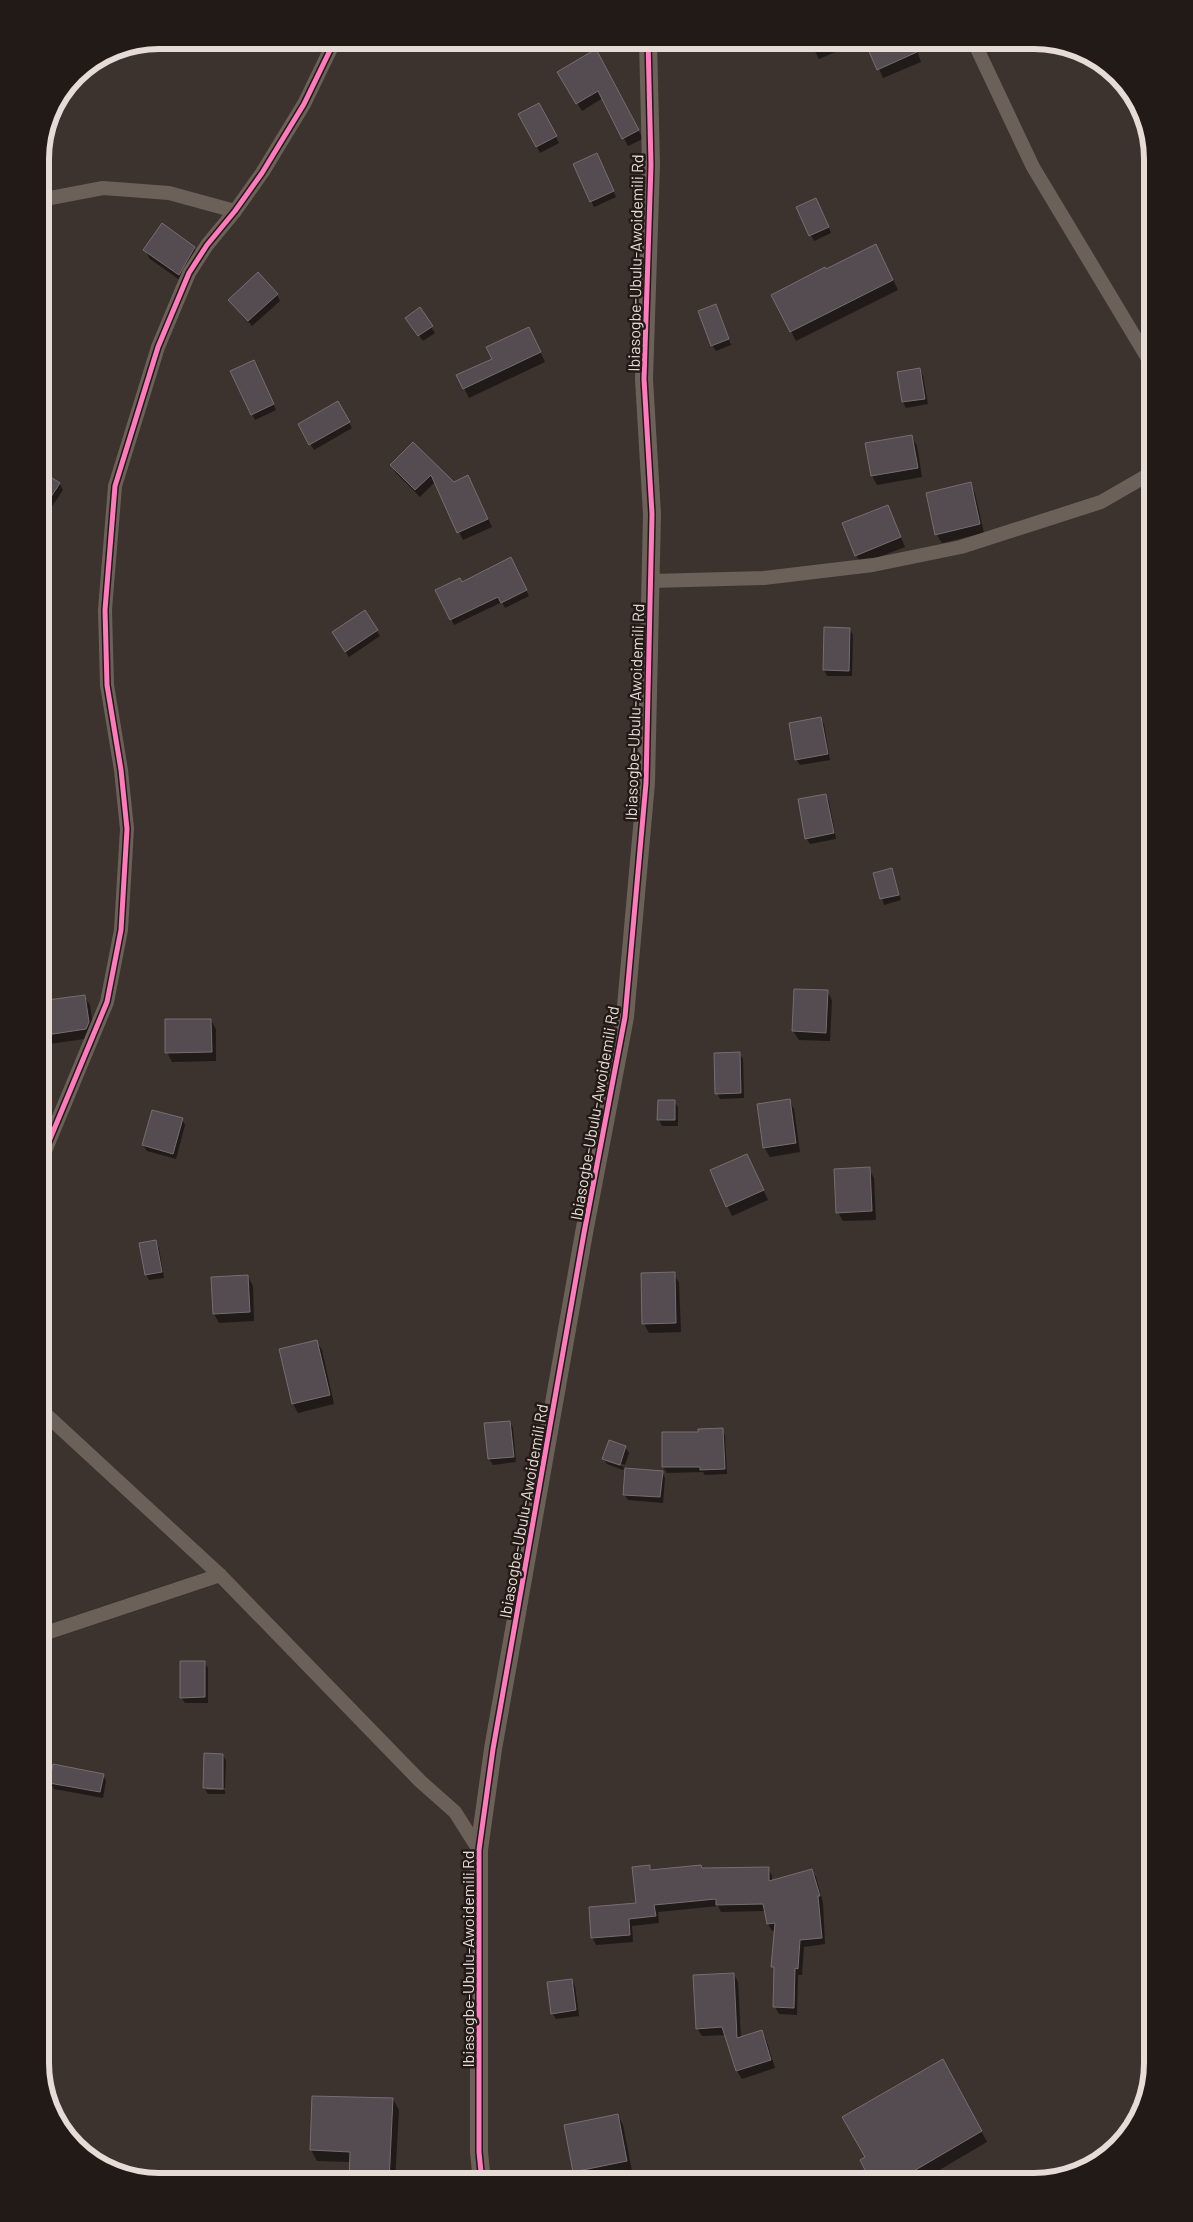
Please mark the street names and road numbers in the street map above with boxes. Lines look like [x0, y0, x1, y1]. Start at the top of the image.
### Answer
street label: Ibiasogbe-Ubulu-Awoidemili Rd [624, 154, 646, 372]
street label: Ibiasogbe-Ubulu-Awoidemili Rd [621, 603, 647, 821]
street label: Ibiasogbe-Ubulu-Awoidemili Rd [566, 1004, 622, 1222]
street label: Ibiasogbe-Ubulu-Awoidemili Rd [495, 1402, 551, 1620]
street label: Ibiasogbe-Ubulu-Awoidemili Rd [458, 1850, 477, 2068]

